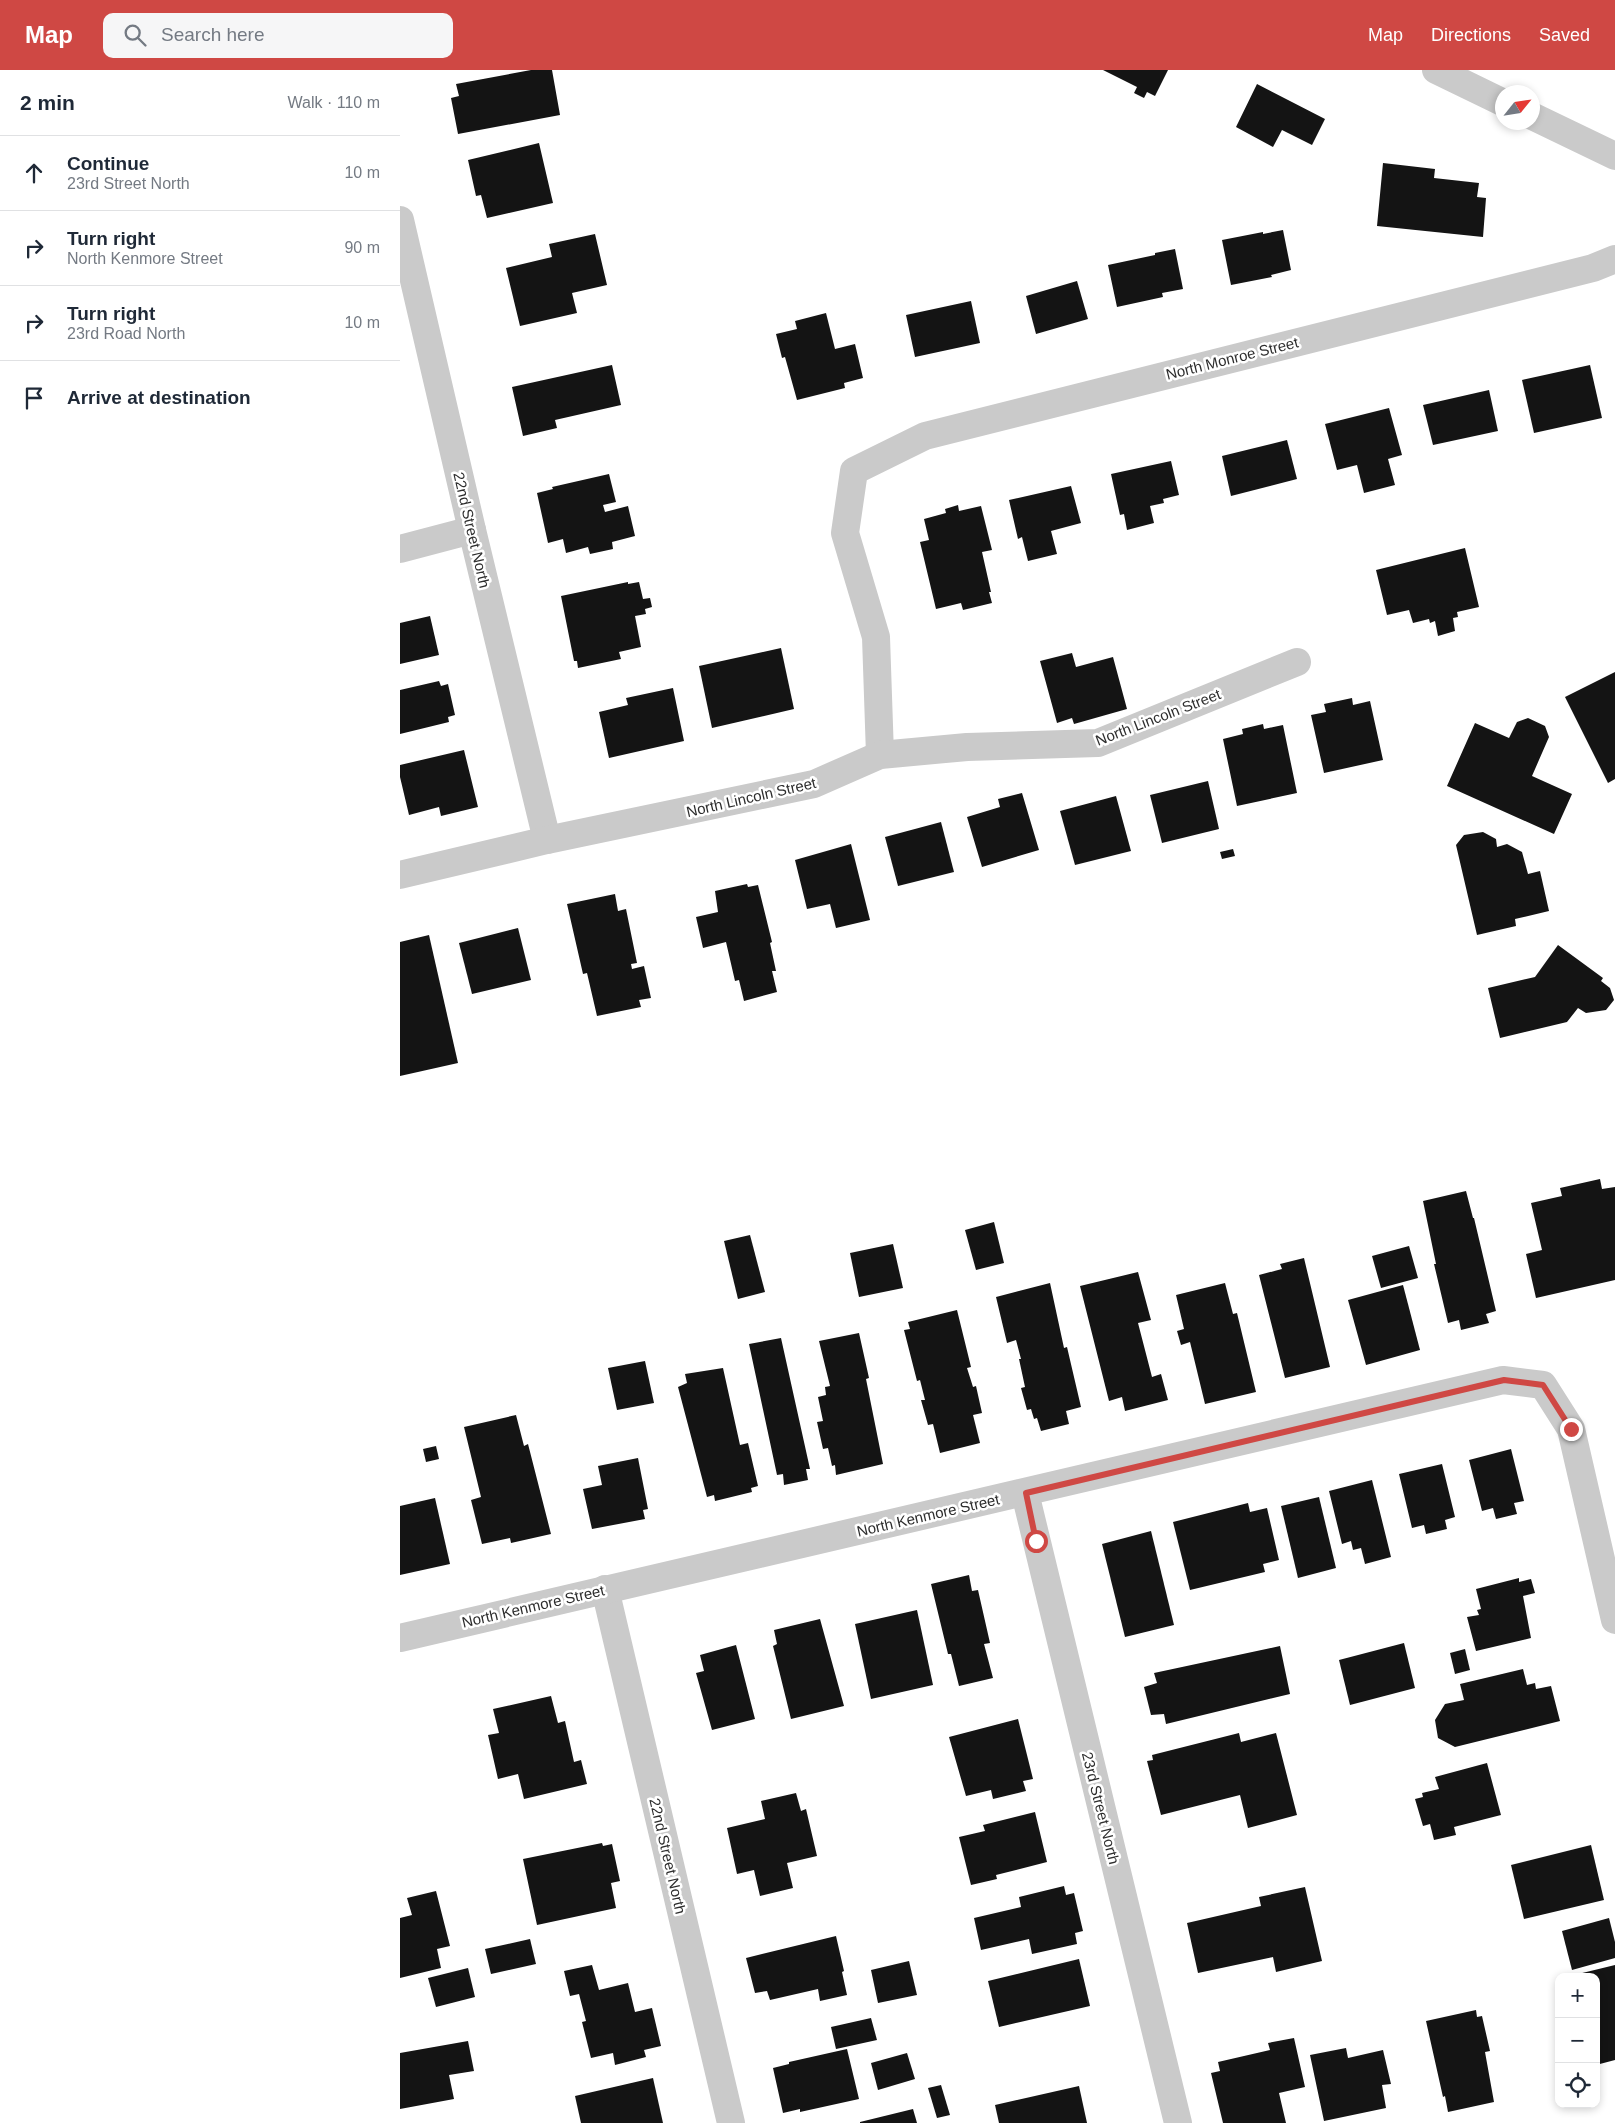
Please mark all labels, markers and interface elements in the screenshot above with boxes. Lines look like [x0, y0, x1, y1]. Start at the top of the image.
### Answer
search box [103, 13, 453, 58]
text: Map [25, 21, 73, 48]
icon: search [121, 21, 149, 49]
text: Search here [161, 24, 265, 45]
text: Map [1368, 25, 1403, 45]
text: Directions [1431, 25, 1511, 45]
text: Saved [1539, 25, 1590, 45]
north arrow [1495, 85, 1540, 130]
text: 2 min [20, 91, 75, 114]
text: Walk · 110 m [288, 94, 380, 111]
text: Continue [67, 153, 149, 174]
icon: ahead [20, 159, 48, 187]
text: 10 m [344, 164, 380, 181]
text: 23rd Street North [67, 175, 190, 192]
text: Turn right [67, 228, 155, 249]
icon: right [20, 234, 48, 262]
text: 90 m [344, 239, 380, 256]
text: North Kenmore Street [67, 250, 223, 267]
text: Turn right [67, 303, 155, 324]
icon: right [20, 309, 48, 337]
text: 10 m [344, 314, 380, 331]
text: 23rd Road North [67, 325, 185, 342]
street label: North Monroe Street [1164, 333, 1301, 383]
icon: arrive [20, 384, 48, 412]
text: Arrive at destination [67, 387, 251, 408]
street label: 22nd Street North [450, 470, 494, 590]
street label: North Lincoln Street [1093, 685, 1224, 749]
street label: North Lincoln Street [684, 774, 818, 820]
route end [1560, 1418, 1583, 1441]
street label: North Kenmore Street [855, 1490, 1002, 1540]
route start [1025, 1530, 1048, 1553]
street label: North Kenmore Street [460, 1581, 607, 1631]
street label: 23rd Street North [1079, 1750, 1123, 1866]
street label: 22nd Street North [646, 1796, 690, 1916]
map controls [1555, 1973, 1600, 2108]
button: + [1555, 1973, 1600, 2018]
button: − [1555, 2018, 1600, 2063]
button: locate [1555, 2063, 1600, 2108]

